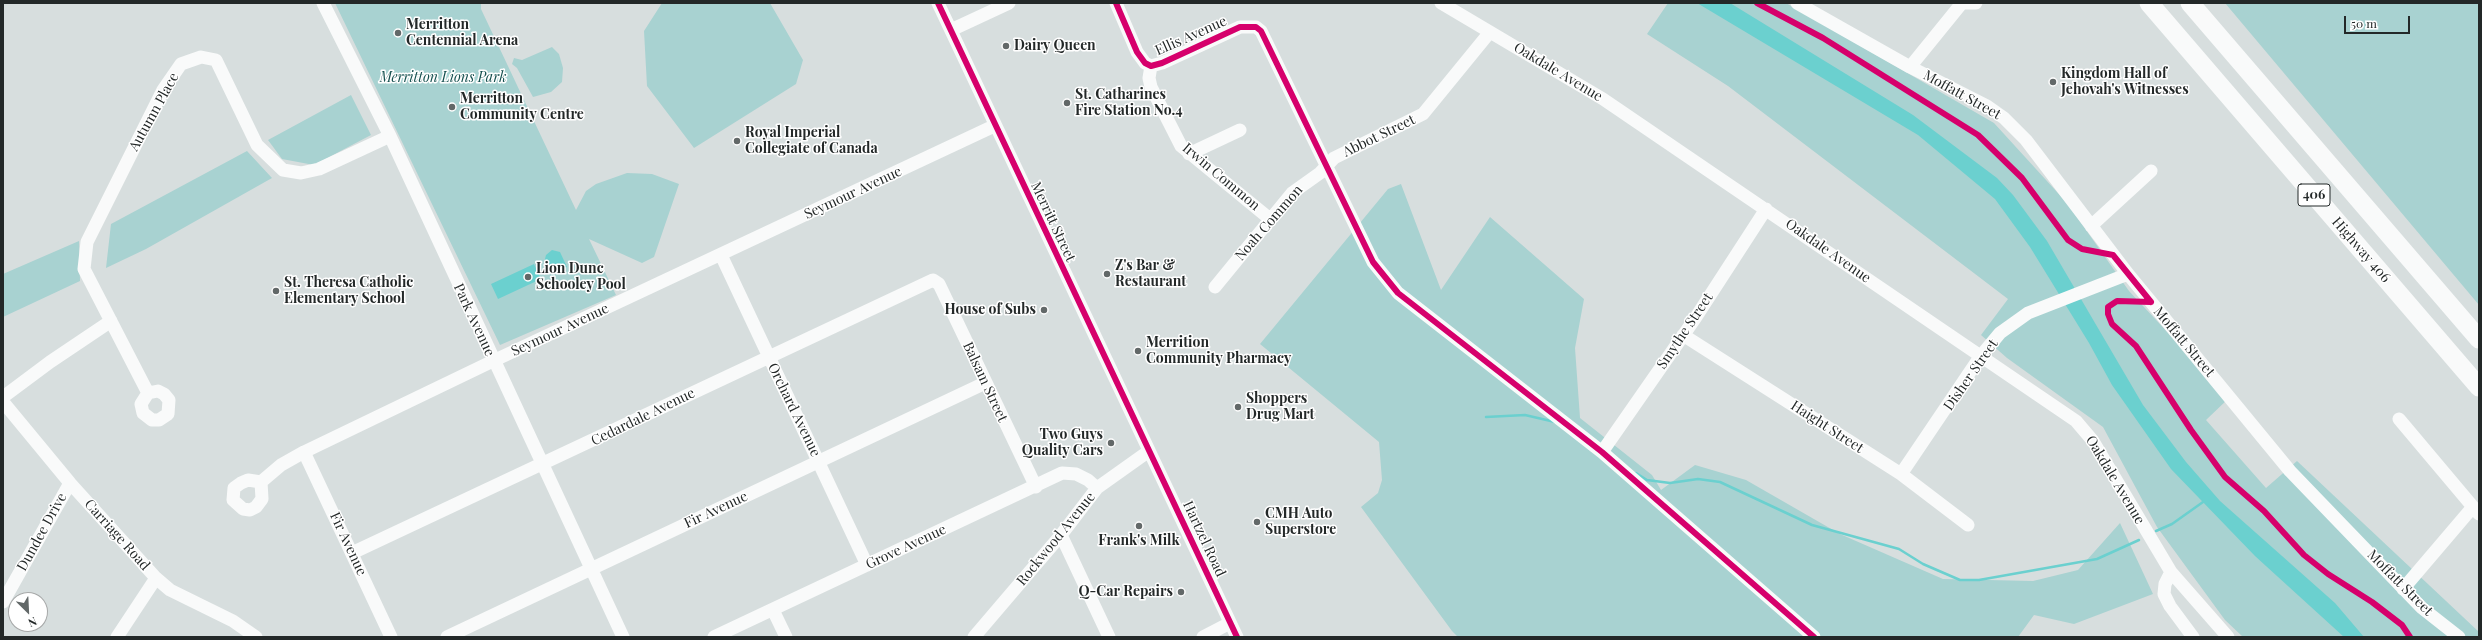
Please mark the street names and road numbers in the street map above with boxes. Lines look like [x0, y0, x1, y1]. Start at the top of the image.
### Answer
street label: Ellis Avenue [1153, 13, 1229, 59]
street label: Oakdale Avenue [1511, 39, 1605, 105]
street label: Moffatt Street [1920, 67, 2004, 123]
street label: Autumn Place [126, 70, 182, 154]
street label: Abbot Street [1340, 111, 1418, 161]
street label: Irwin Common [1179, 140, 1263, 214]
street label: Seymour Avenue [802, 163, 904, 223]
street label: Merritt Street [1027, 179, 1079, 265]
street label: Noah Common [1232, 182, 1306, 264]
road number: 406 [2298, 184, 2330, 206]
street label: Highway 406 [2328, 214, 2394, 286]
street label: Oakdale Avenue [1782, 215, 1874, 287]
street label: Park Avenue [450, 281, 498, 359]
street label: Smythe Street [1653, 290, 1717, 372]
street label: Seymour Avenue [509, 300, 611, 360]
street label: Moffatt Street [2150, 304, 2218, 380]
street label: Disher Street [1940, 336, 2002, 414]
street label: Balsam Street [959, 339, 1011, 425]
street label: Orchard Avenue [764, 360, 824, 460]
street label: Cedardale Avenue [588, 385, 698, 449]
street label: Haight Street [1788, 397, 1866, 457]
street label: Oakdale Avenue [2082, 433, 2148, 527]
street label: Fir Avenue [682, 488, 750, 532]
street label: Rockwood Avenue [1013, 489, 1099, 589]
street label: Dundee Drive [14, 490, 70, 574]
street label: Carriage Road [81, 496, 153, 574]
street label: Hartzel Road [1179, 498, 1229, 580]
street label: Fir Avenue [326, 510, 370, 578]
street label: Grove Avenue [863, 521, 949, 573]
street label: Moffatt Street [2364, 547, 2436, 619]

